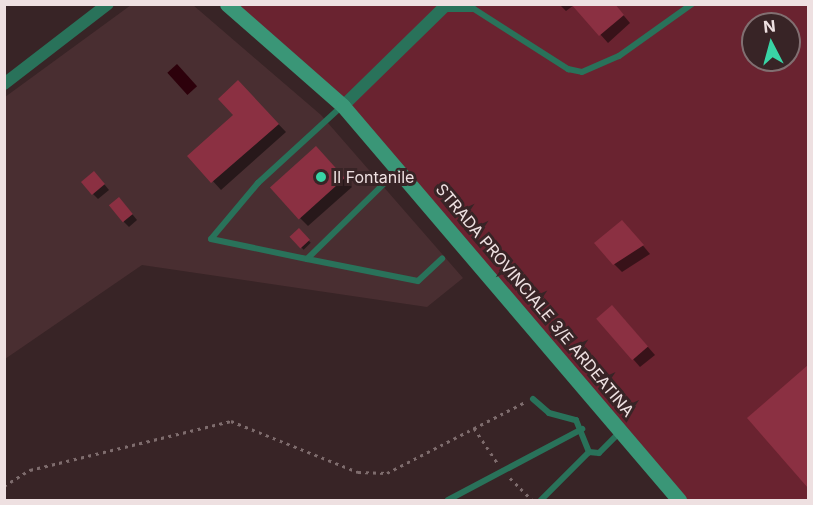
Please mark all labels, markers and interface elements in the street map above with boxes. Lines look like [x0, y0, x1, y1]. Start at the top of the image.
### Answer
north arrow [741, 12, 801, 72]
text: N [762, 16, 776, 37]
place label: Il Fontanile [333, 167, 414, 187]
marker: Il Fontanile [314, 170, 328, 184]
street label: STRADA PROVINCIALE 3/E ARDEATINA [432, 180, 638, 420]

